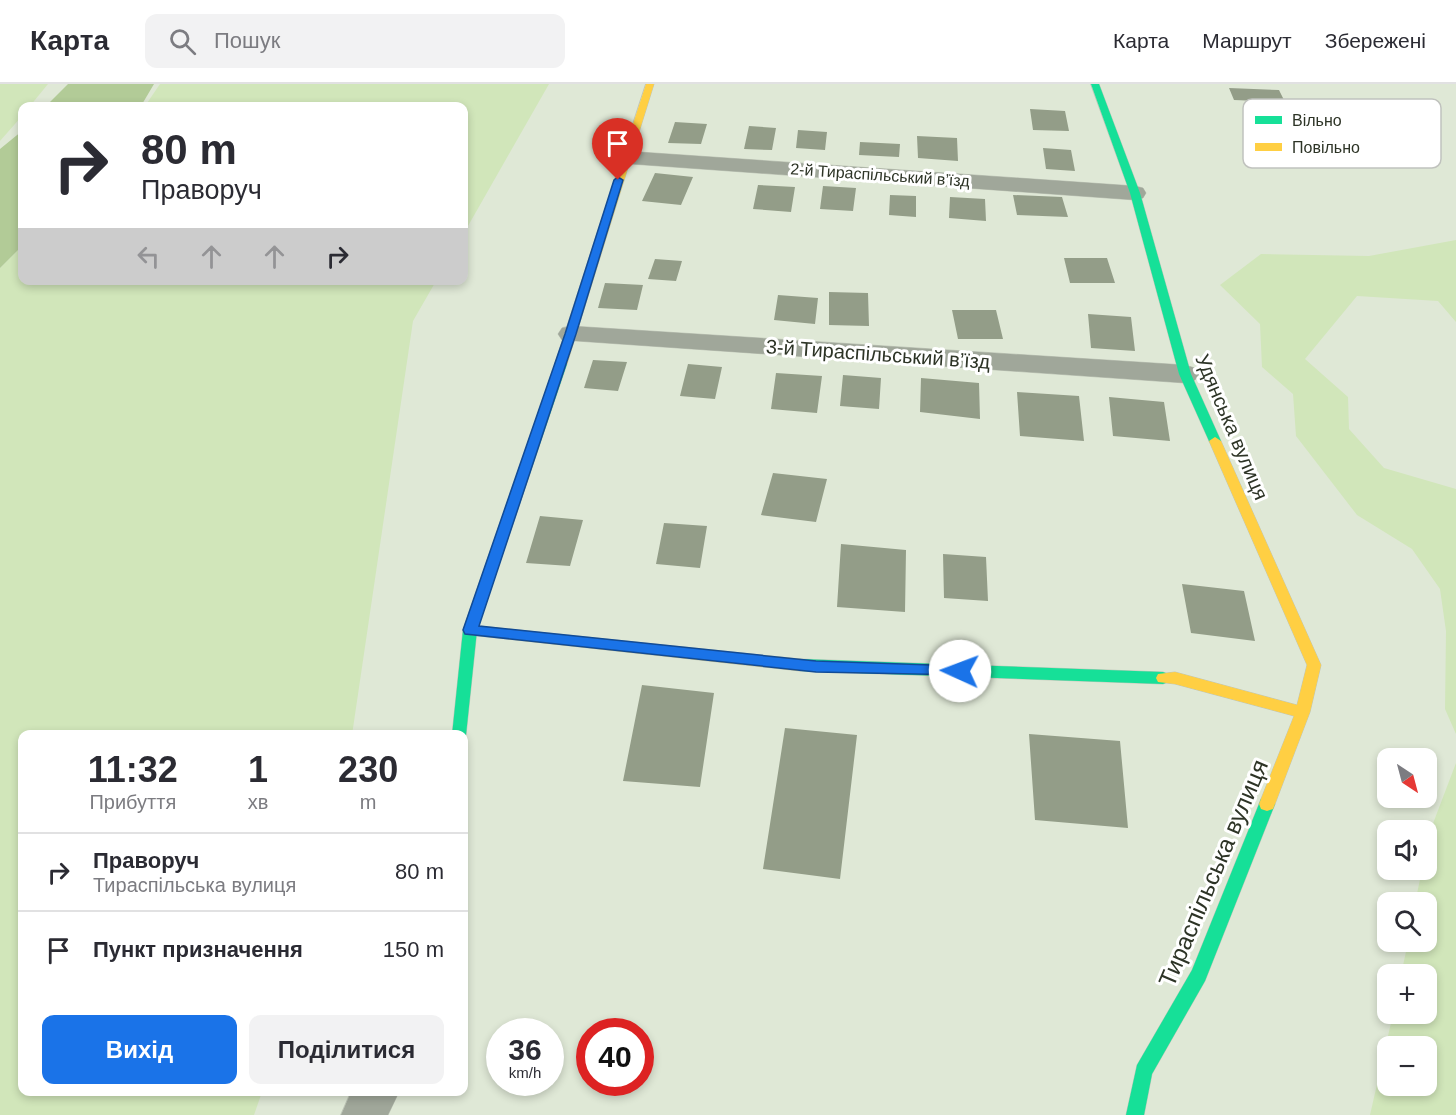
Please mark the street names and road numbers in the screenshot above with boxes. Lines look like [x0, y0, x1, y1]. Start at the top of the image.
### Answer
street label: 2-й Тираспільський в’їзд [790, 160, 971, 190]
street label: 3-й Тираспільський в’їзд [765, 335, 991, 373]
street label: Удянська вулиця [1191, 351, 1273, 503]
street label: Тираспільська вулиця [1153, 755, 1273, 991]

